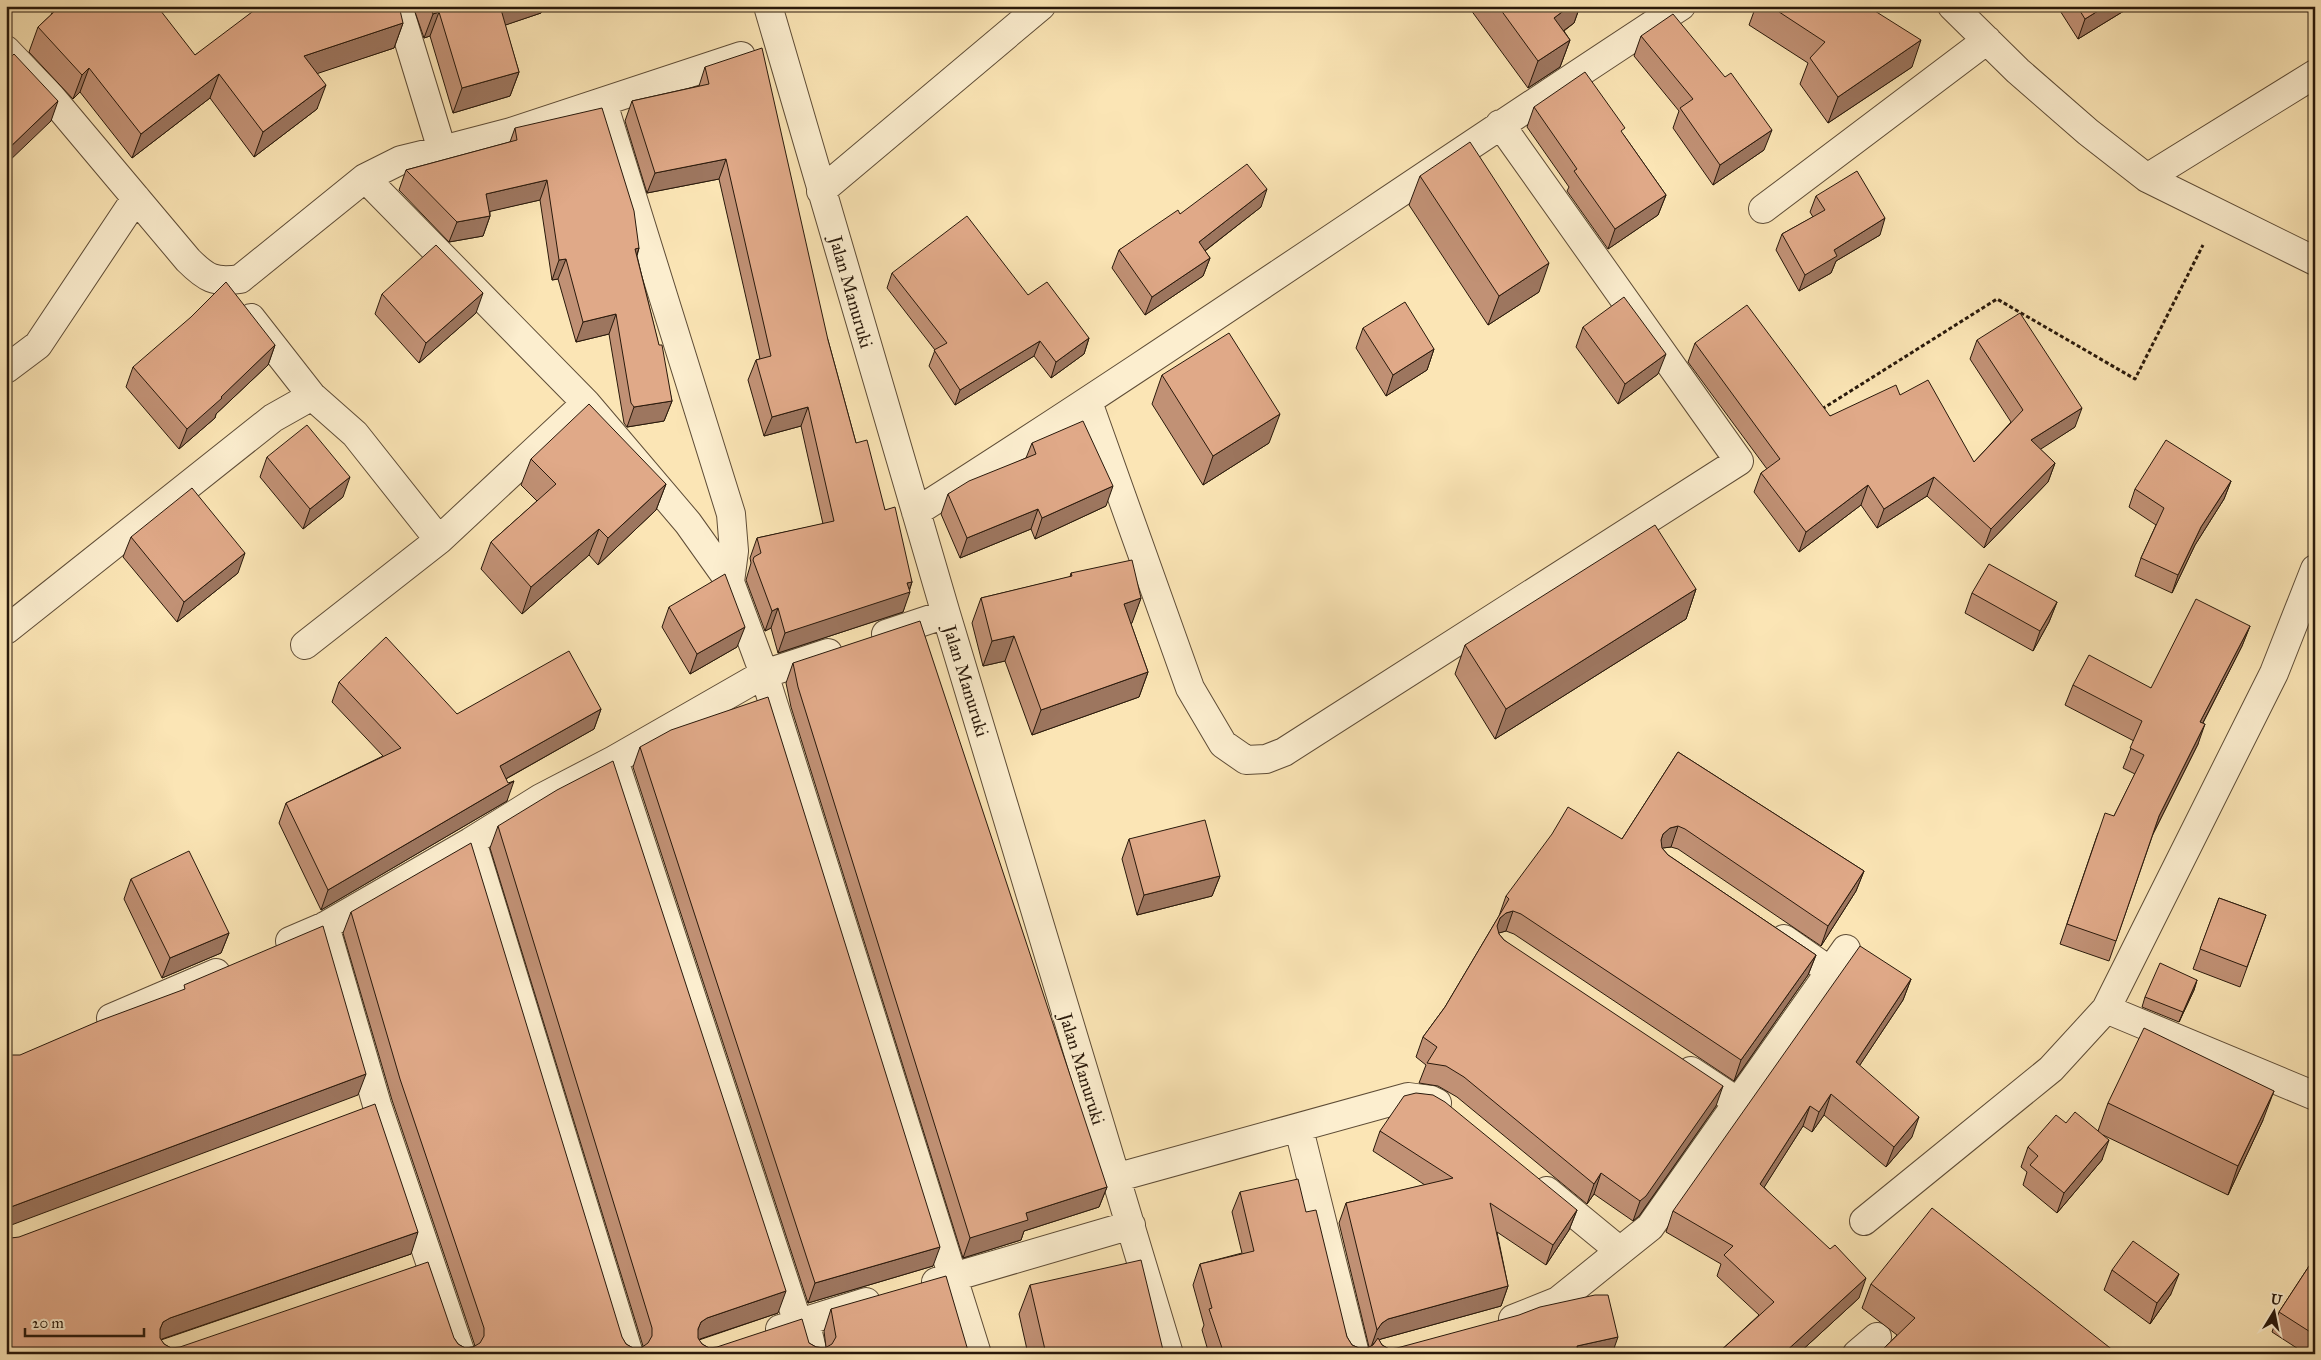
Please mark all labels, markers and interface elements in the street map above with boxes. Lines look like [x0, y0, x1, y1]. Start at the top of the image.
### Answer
street label: Jalan Manuruki [823, 231, 878, 351]
street label: Jalan Manuruki [937, 621, 993, 740]
street label: Jalan Manuruki [1053, 1009, 1109, 1128]
north arrow [2248, 1288, 2298, 1338]
text: U [2269, 1290, 2284, 1309]
scale bar [25, 1305, 144, 1337]
text: 20 m [32, 1314, 64, 1332]

